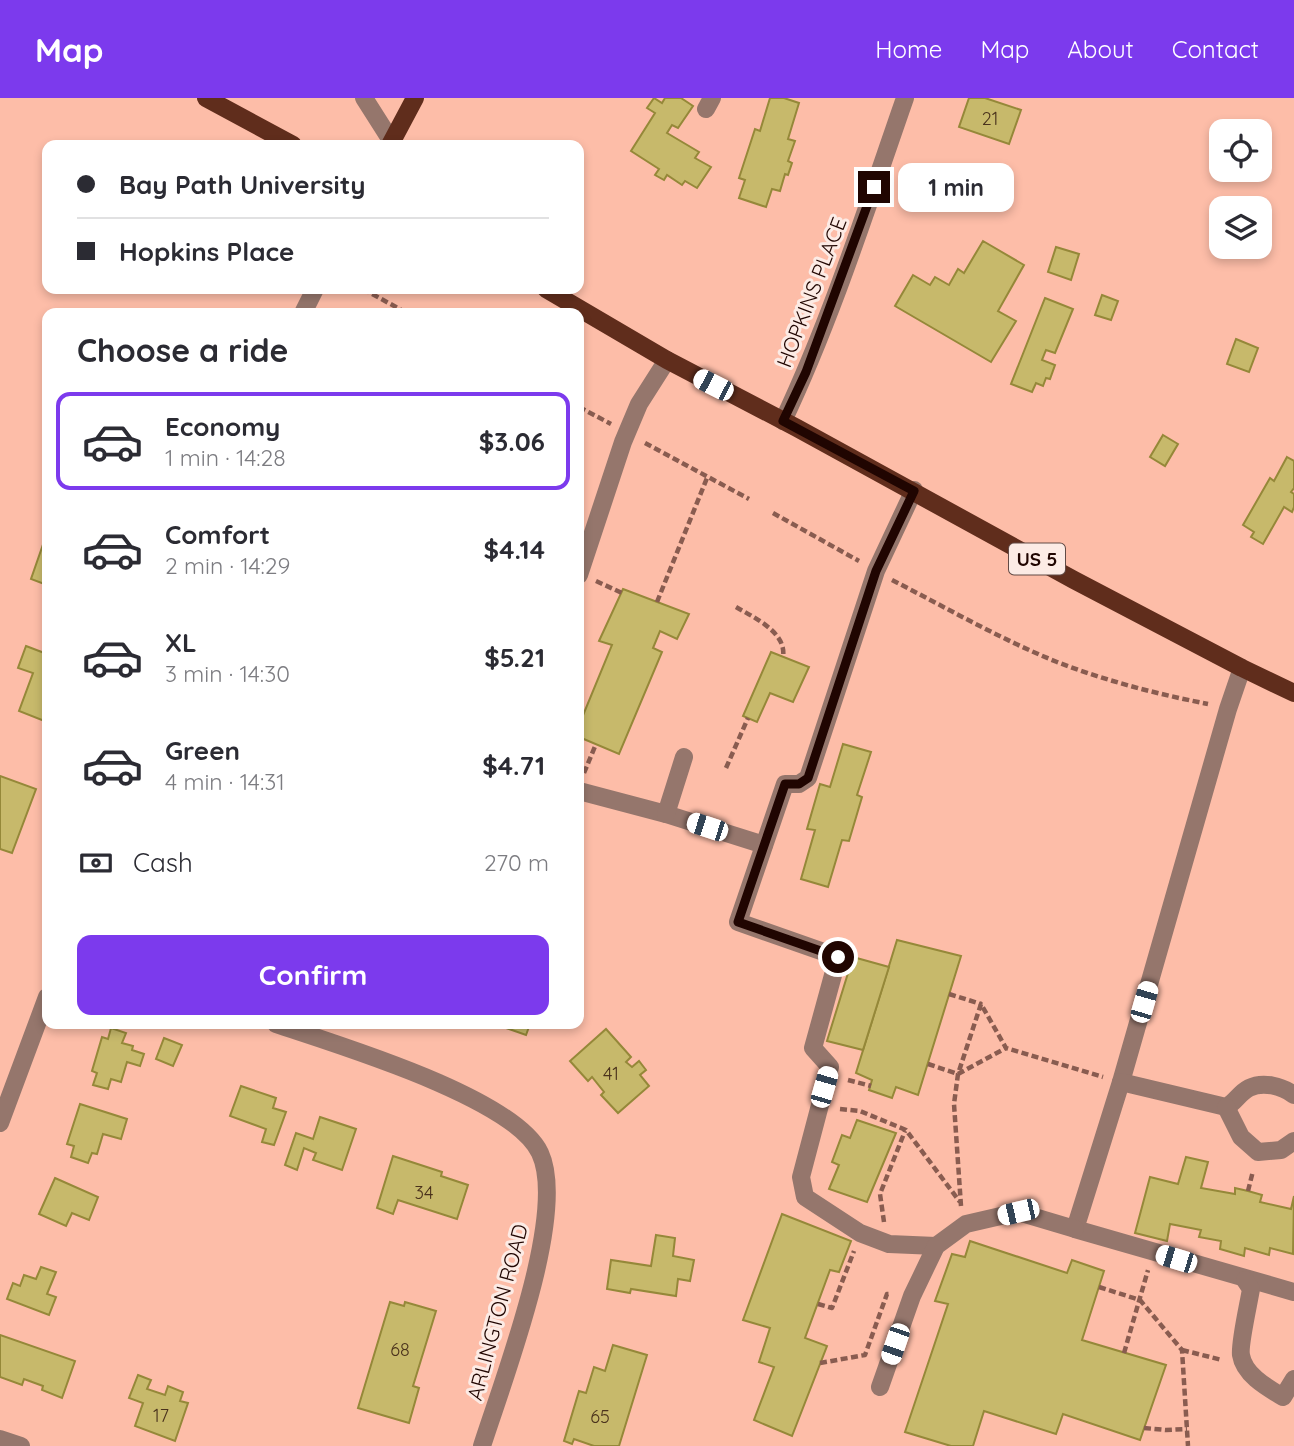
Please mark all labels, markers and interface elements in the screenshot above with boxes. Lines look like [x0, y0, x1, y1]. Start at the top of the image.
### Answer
text: Map [35, 29, 103, 70]
text: Home [875, 34, 942, 64]
text: Map [980, 34, 1029, 64]
text: About [1067, 34, 1134, 64]
text: Contact [1172, 34, 1259, 64]
house number: 21 [982, 107, 998, 130]
map controls [1209, 119, 1272, 259]
button: locate [1209, 119, 1272, 182]
callout: 1 min [898, 162, 1014, 212]
text: Bay Path University [119, 168, 366, 201]
route end [858, 171, 890, 203]
text: 1 min [928, 173, 984, 202]
button: layers [1209, 196, 1272, 259]
street label: HOPKINS PLACE [770, 213, 852, 371]
text: Hopkins Place [119, 235, 294, 268]
text: Choose a ride [77, 330, 289, 370]
car [690, 366, 737, 404]
icon: car [81, 410, 144, 473]
text: Economy [165, 410, 280, 443]
text: $3.06 [479, 425, 545, 458]
text: 1 min · 14:28 [165, 443, 286, 472]
icon: car [81, 518, 144, 581]
text: Comfort [165, 518, 270, 551]
text: $4.14 [484, 533, 545, 566]
road number: US 5 [1009, 544, 1065, 574]
text: 2 min · 14:29 [165, 551, 290, 580]
icon: car [81, 626, 144, 689]
text: XL [165, 626, 197, 659]
text: $5.21 [484, 641, 545, 674]
text: 3 min · 14:30 [165, 659, 290, 688]
icon: car [81, 734, 144, 797]
text: Green [165, 734, 240, 767]
text: $4.71 [482, 749, 545, 782]
text: 4 min · 14:31 [165, 767, 285, 796]
car [684, 811, 731, 843]
icon: cash [77, 844, 115, 882]
text: Cash [133, 846, 193, 879]
text: 270 m [484, 848, 549, 877]
button: Confirm [77, 935, 549, 1015]
route start [822, 941, 854, 973]
car [1129, 979, 1160, 1025]
house number: 41 [603, 1062, 619, 1085]
car [809, 1064, 840, 1110]
house number: 34 [415, 1181, 433, 1204]
car [996, 1197, 1041, 1227]
street label: ARLINGTON ROAD [461, 1221, 533, 1403]
car [1153, 1243, 1200, 1275]
car [879, 1321, 912, 1367]
house number: 68 [390, 1338, 410, 1361]
house number: 17 [153, 1404, 169, 1427]
house number: 65 [590, 1405, 610, 1428]

